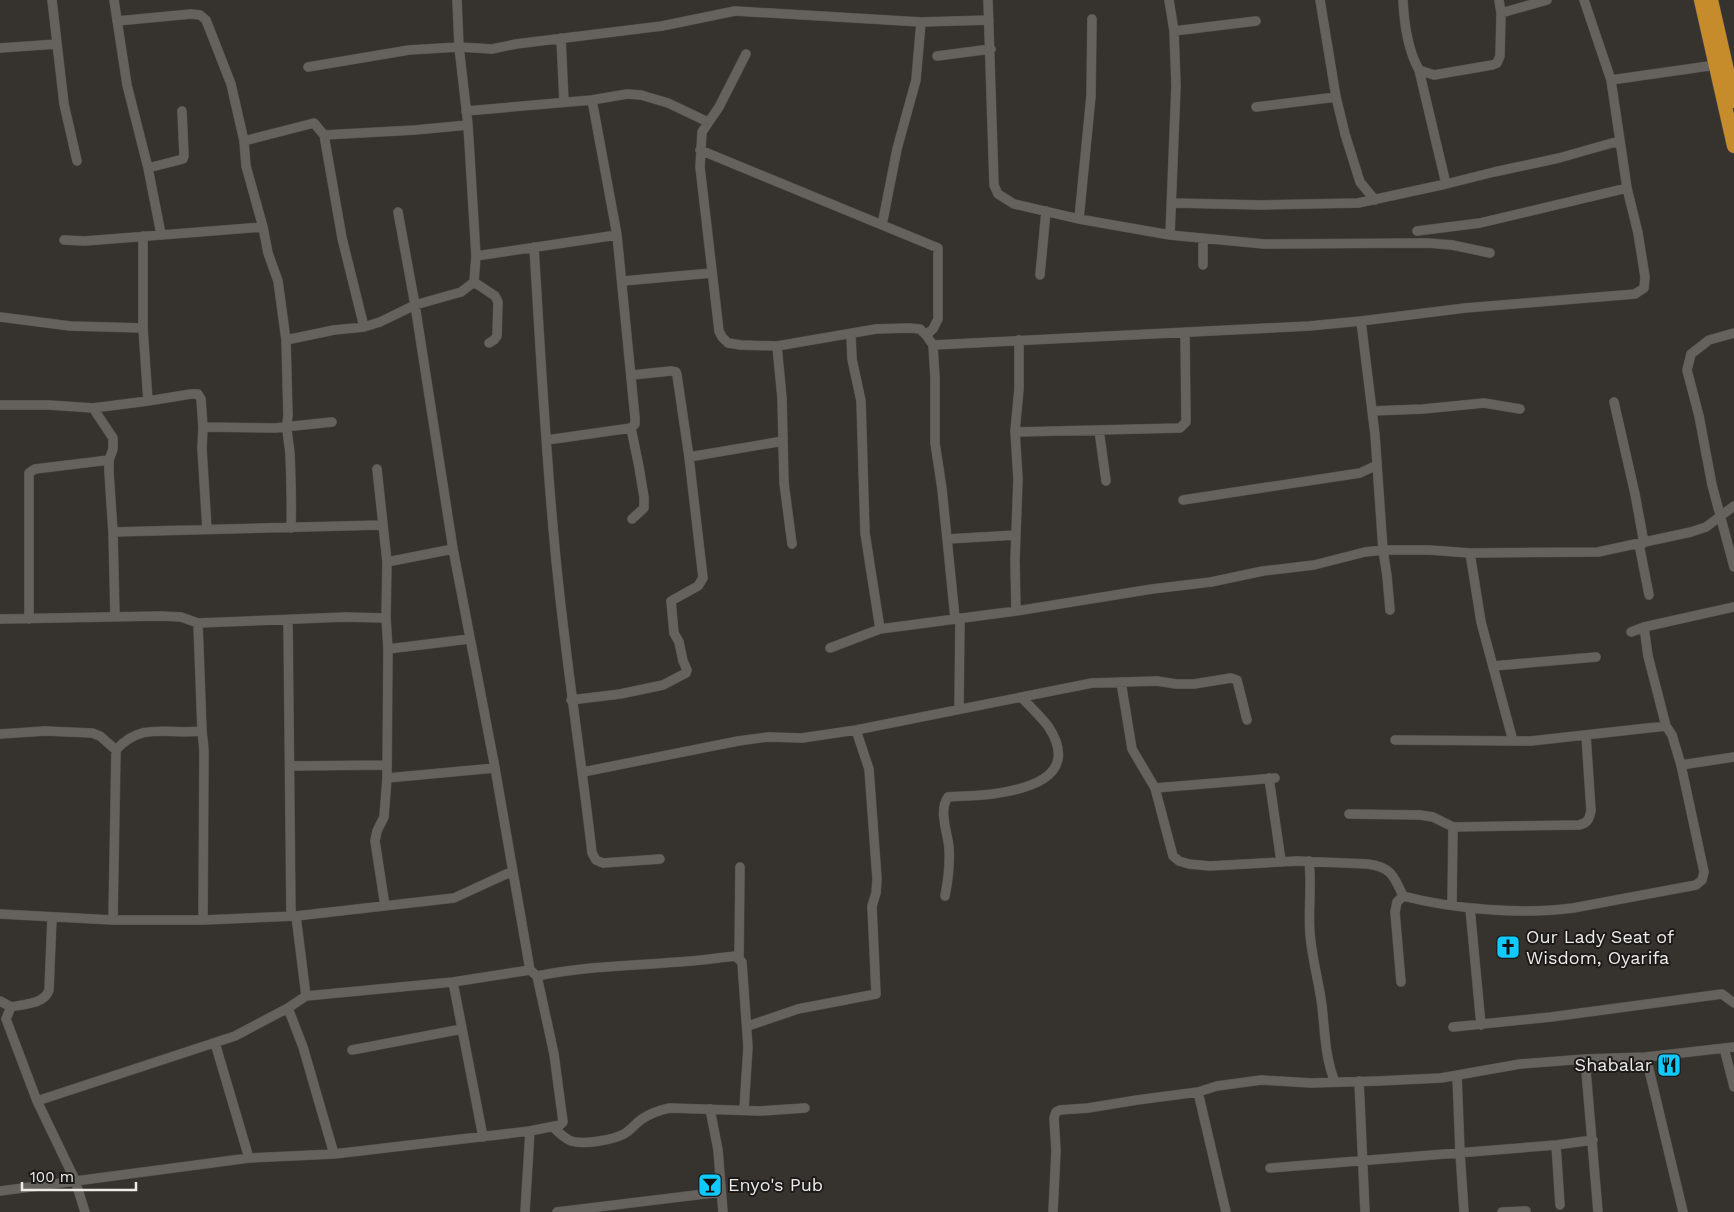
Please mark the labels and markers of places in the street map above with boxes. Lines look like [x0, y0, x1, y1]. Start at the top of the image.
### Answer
place label: Our Lady Seat of Wisdom, Oyarifa [1526, 926, 1674, 968]
church icon: Our Lady Seat of Wisdom, Oyarifa [1495, 934, 1521, 960]
restaurant icon: Shabalar [1656, 1052, 1682, 1078]
place label: Shabalar [1575, 1054, 1652, 1075]
bar icon: Enyo's Pub [697, 1172, 723, 1198]
place label: Enyo's Pub [728, 1174, 823, 1195]

